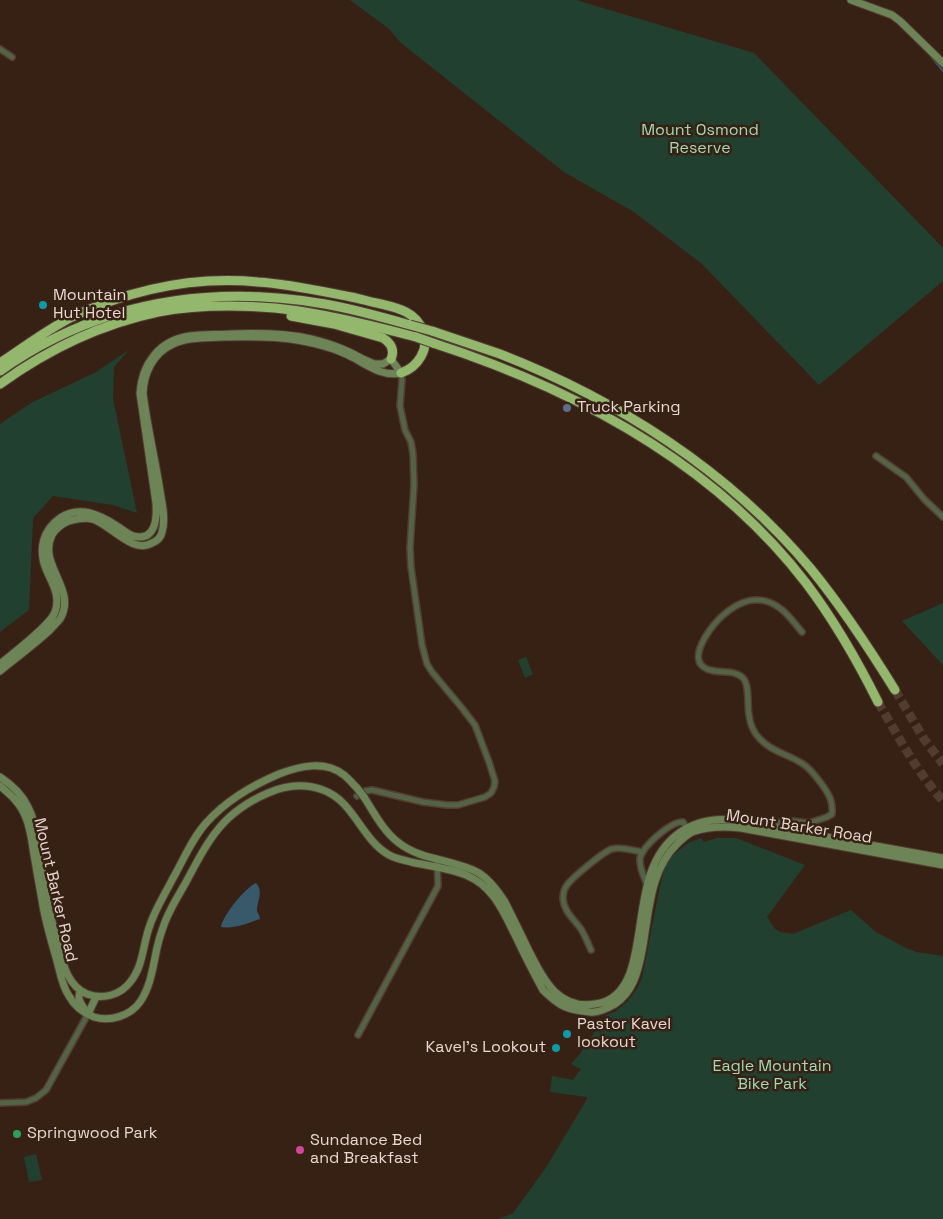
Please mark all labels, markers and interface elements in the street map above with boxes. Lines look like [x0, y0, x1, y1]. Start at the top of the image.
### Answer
park label: Mount Osmond Reserve [641, 121, 759, 159]
place label: Mountain Hut Hotel [53, 286, 126, 324]
marker: Mountain Hut Hotel [37, 299, 49, 311]
place label: Truck Parking [577, 398, 681, 418]
marker: Truck Parking [561, 402, 573, 414]
street label: Mount Barker Road [725, 806, 873, 848]
street label: Mount Barker Road [29, 816, 81, 964]
place label: Pastor Kavel lookout [577, 1015, 671, 1053]
marker: Pastor Kavel lookout [561, 1028, 573, 1040]
place label: Kavel's Lookout [426, 1038, 546, 1058]
marker: Kavel's Lookout [550, 1042, 562, 1054]
park label: Eagle Mountain Bike Park [712, 1057, 832, 1095]
place label: Springwood Park [27, 1124, 157, 1144]
marker: Springwood Park [11, 1128, 23, 1140]
place label: Sundance Bed and Breakfast [310, 1131, 422, 1169]
marker: Sundance Bed and Breakfast [294, 1144, 306, 1156]

